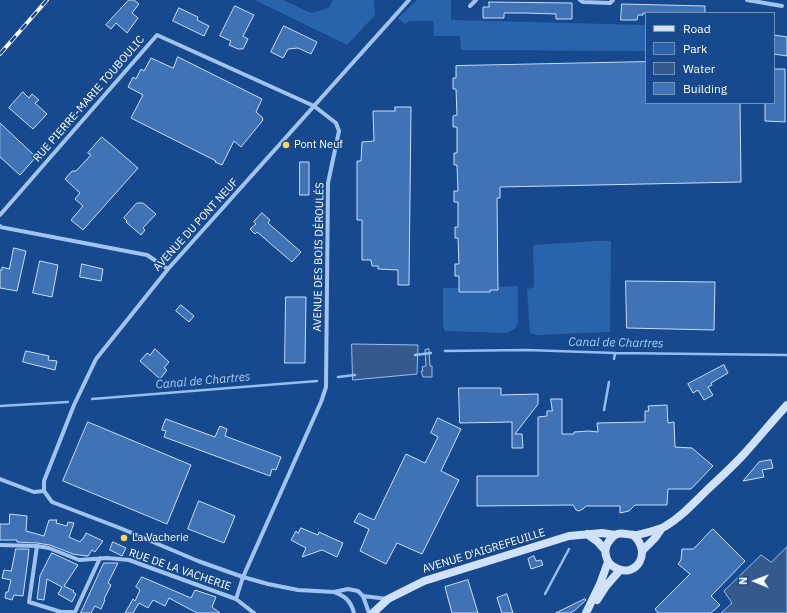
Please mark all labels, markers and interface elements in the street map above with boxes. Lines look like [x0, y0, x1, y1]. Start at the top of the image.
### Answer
legend [645, 12, 775, 104]
text: Road [683, 21, 711, 36]
street label: RUE PIERRE-MARIE TOUBOULIC [31, 33, 147, 165]
text: Park [683, 41, 707, 56]
text: Water [683, 61, 715, 76]
text: Building [683, 81, 727, 96]
place label: Pont Neuf [294, 138, 343, 152]
marker: Pont Neuf [281, 140, 291, 150]
street label: AVENUE DU PONT NEUF [151, 176, 241, 274]
street label: AVENUE DES BOIS DÉROULÉS [311, 182, 327, 332]
water label: Canal de Chartres [568, 335, 664, 351]
water label: Canal de Chartres [155, 370, 251, 392]
street label: AVENUE D'AIGREFEUILLE [421, 526, 547, 576]
place label: La Vacherie [132, 531, 189, 545]
marker: La Vacherie [119, 533, 129, 543]
street label: RUE DE LA VACHERIE [127, 546, 233, 594]
north arrow [735, 561, 775, 601]
text: N [736, 577, 750, 585]

